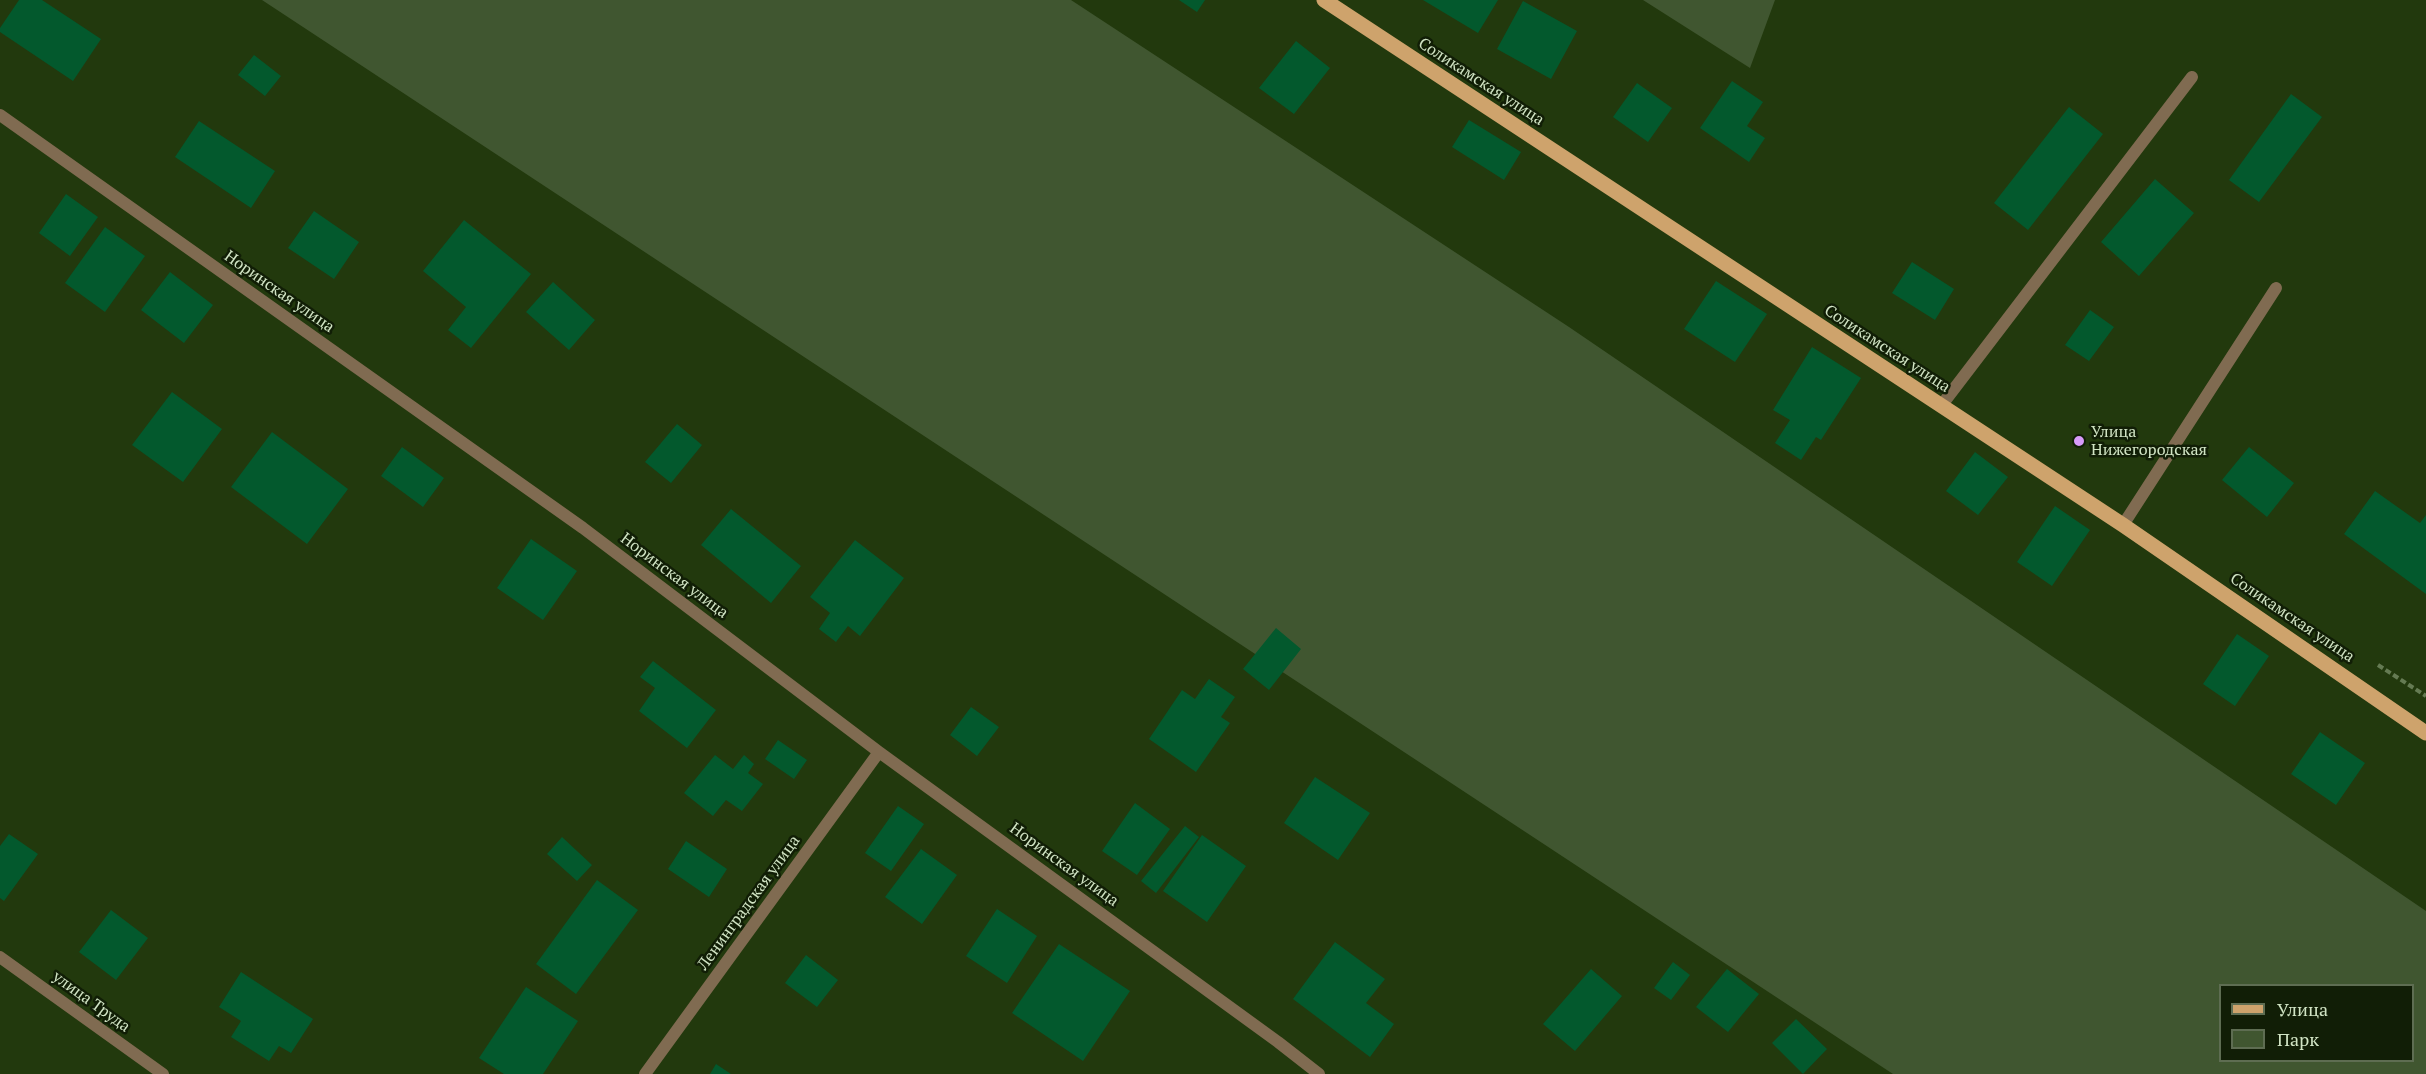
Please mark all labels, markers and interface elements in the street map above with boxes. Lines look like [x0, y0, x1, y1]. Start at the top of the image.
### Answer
street label: Соликамская улица [1415, 34, 1547, 130]
street label: Норинская улица [220, 247, 338, 337]
street label: Соликамская улица [1821, 301, 1953, 397]
place label: Улица Нижегородская [2091, 422, 2207, 460]
marker: Улица Нижегородская [2072, 434, 2086, 448]
street label: Норинская улица [616, 529, 732, 623]
street label: Соликамская улица [2226, 569, 2358, 667]
street label: Норинская улица [1006, 819, 1122, 911]
street label: Ленинградская улица [694, 832, 804, 974]
street label: улица Труда [48, 967, 134, 1037]
legend [2219, 984, 2414, 1062]
text: Улица [2277, 997, 2328, 1021]
text: Парк [2277, 1027, 2319, 1051]

